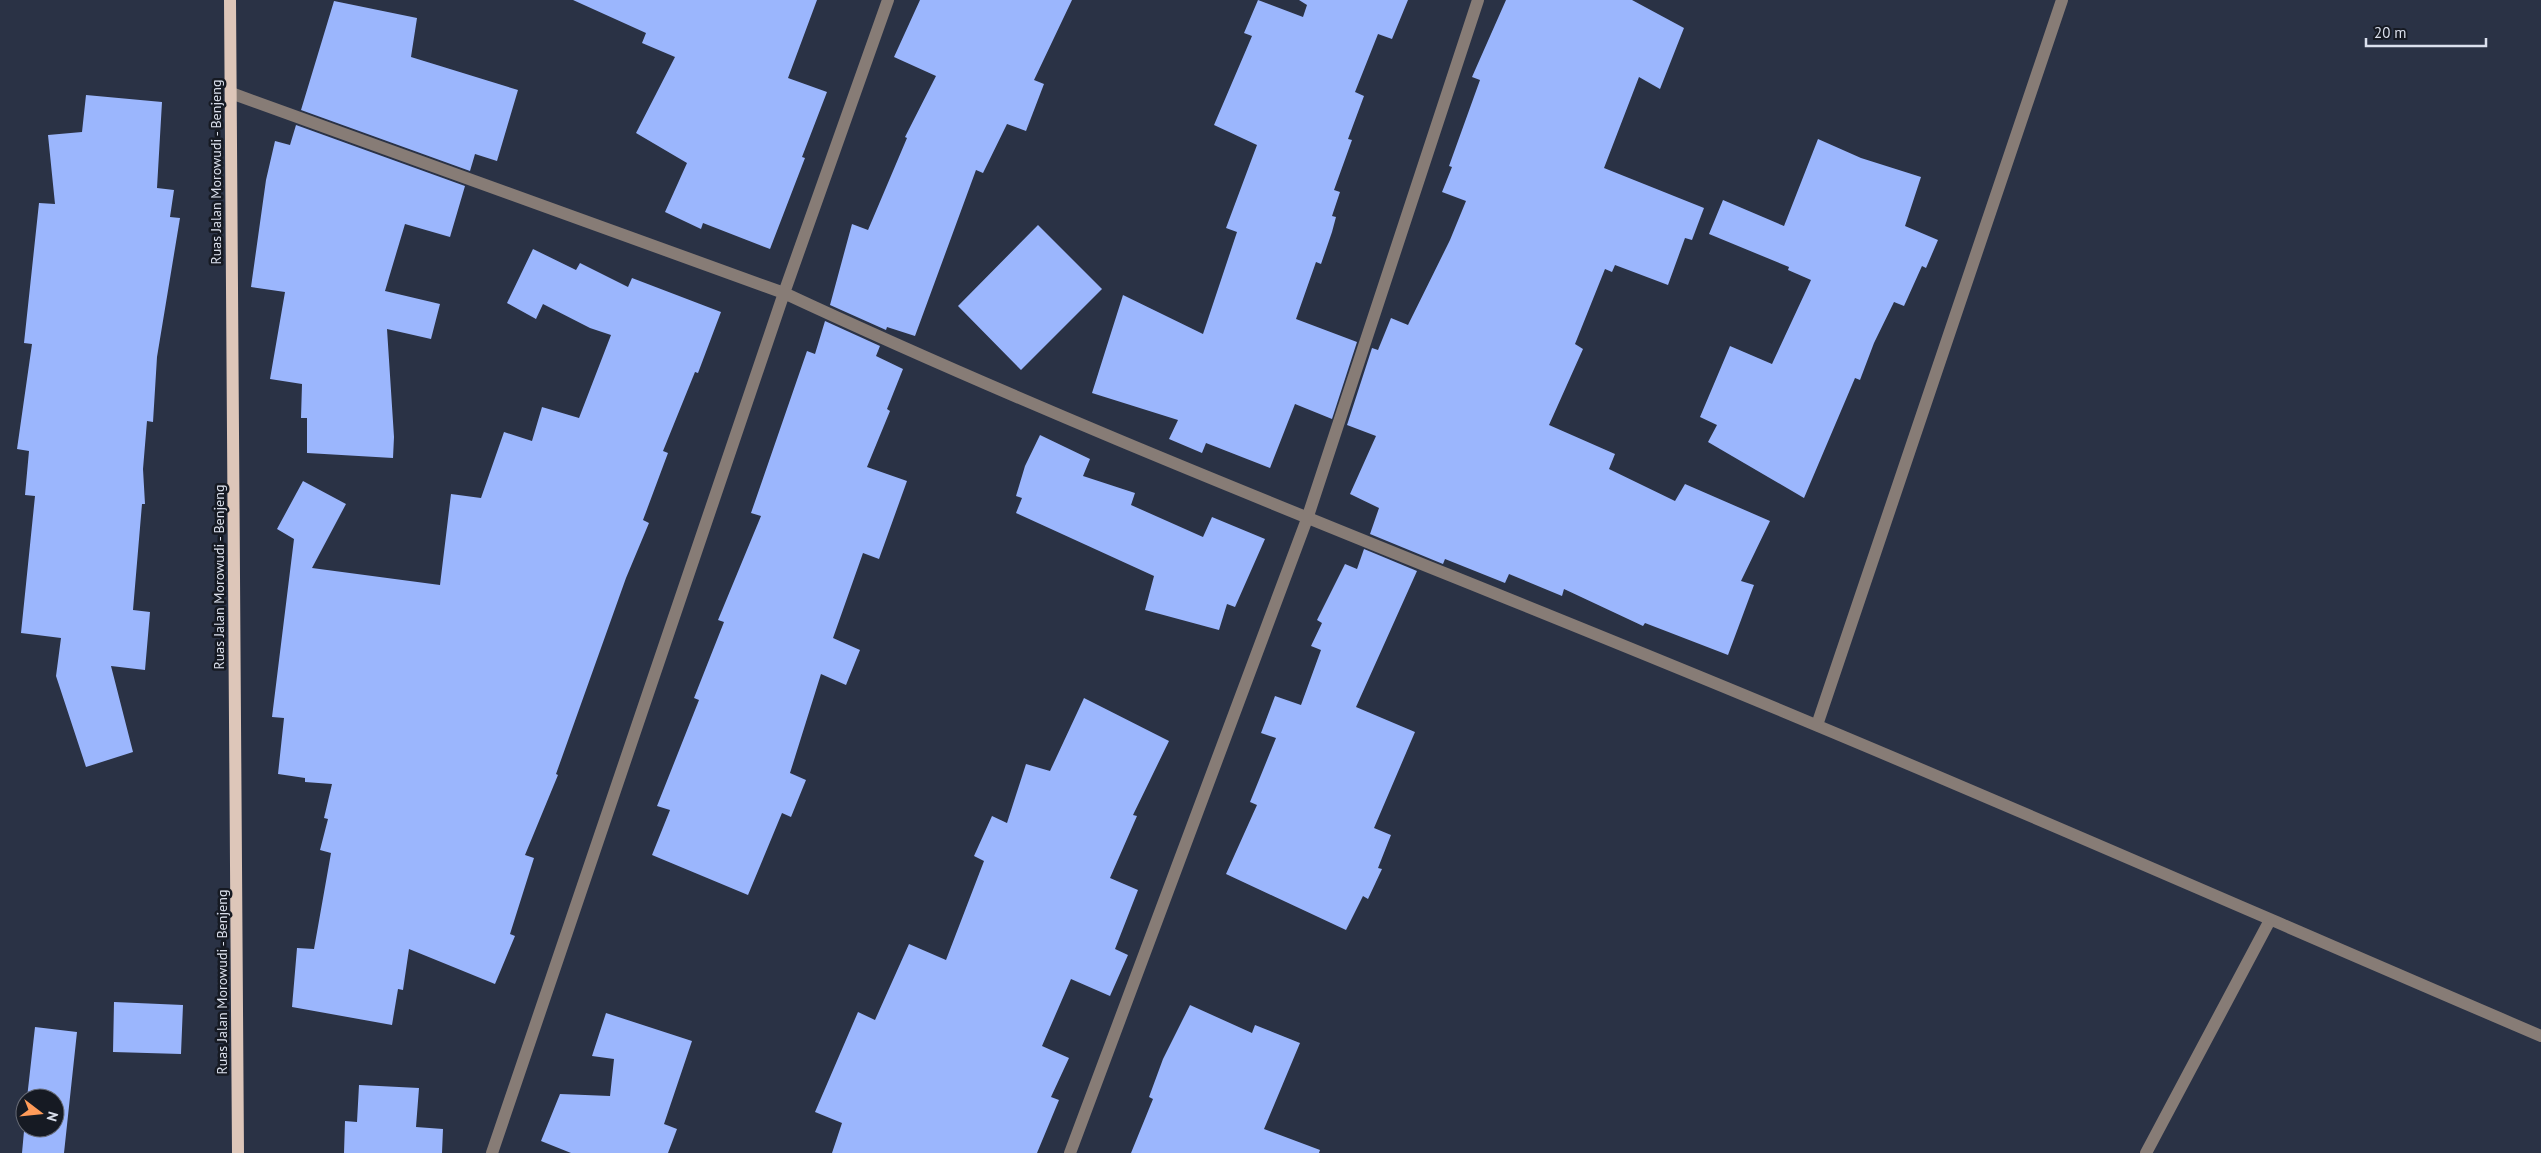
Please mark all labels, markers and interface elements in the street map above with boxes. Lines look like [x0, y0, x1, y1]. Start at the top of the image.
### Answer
scale bar [2366, 15, 2486, 47]
text: 20 m [2374, 23, 2407, 42]
street label: Ruas Jalan Morowudi - Benjeng [207, 80, 225, 264]
street label: Ruas Jalan Morowudi - Benjeng [210, 485, 228, 669]
street label: Ruas Jalan Morowudi - Benjeng [213, 890, 231, 1074]
north arrow [15, 1088, 65, 1138]
text: N [43, 1110, 62, 1123]

